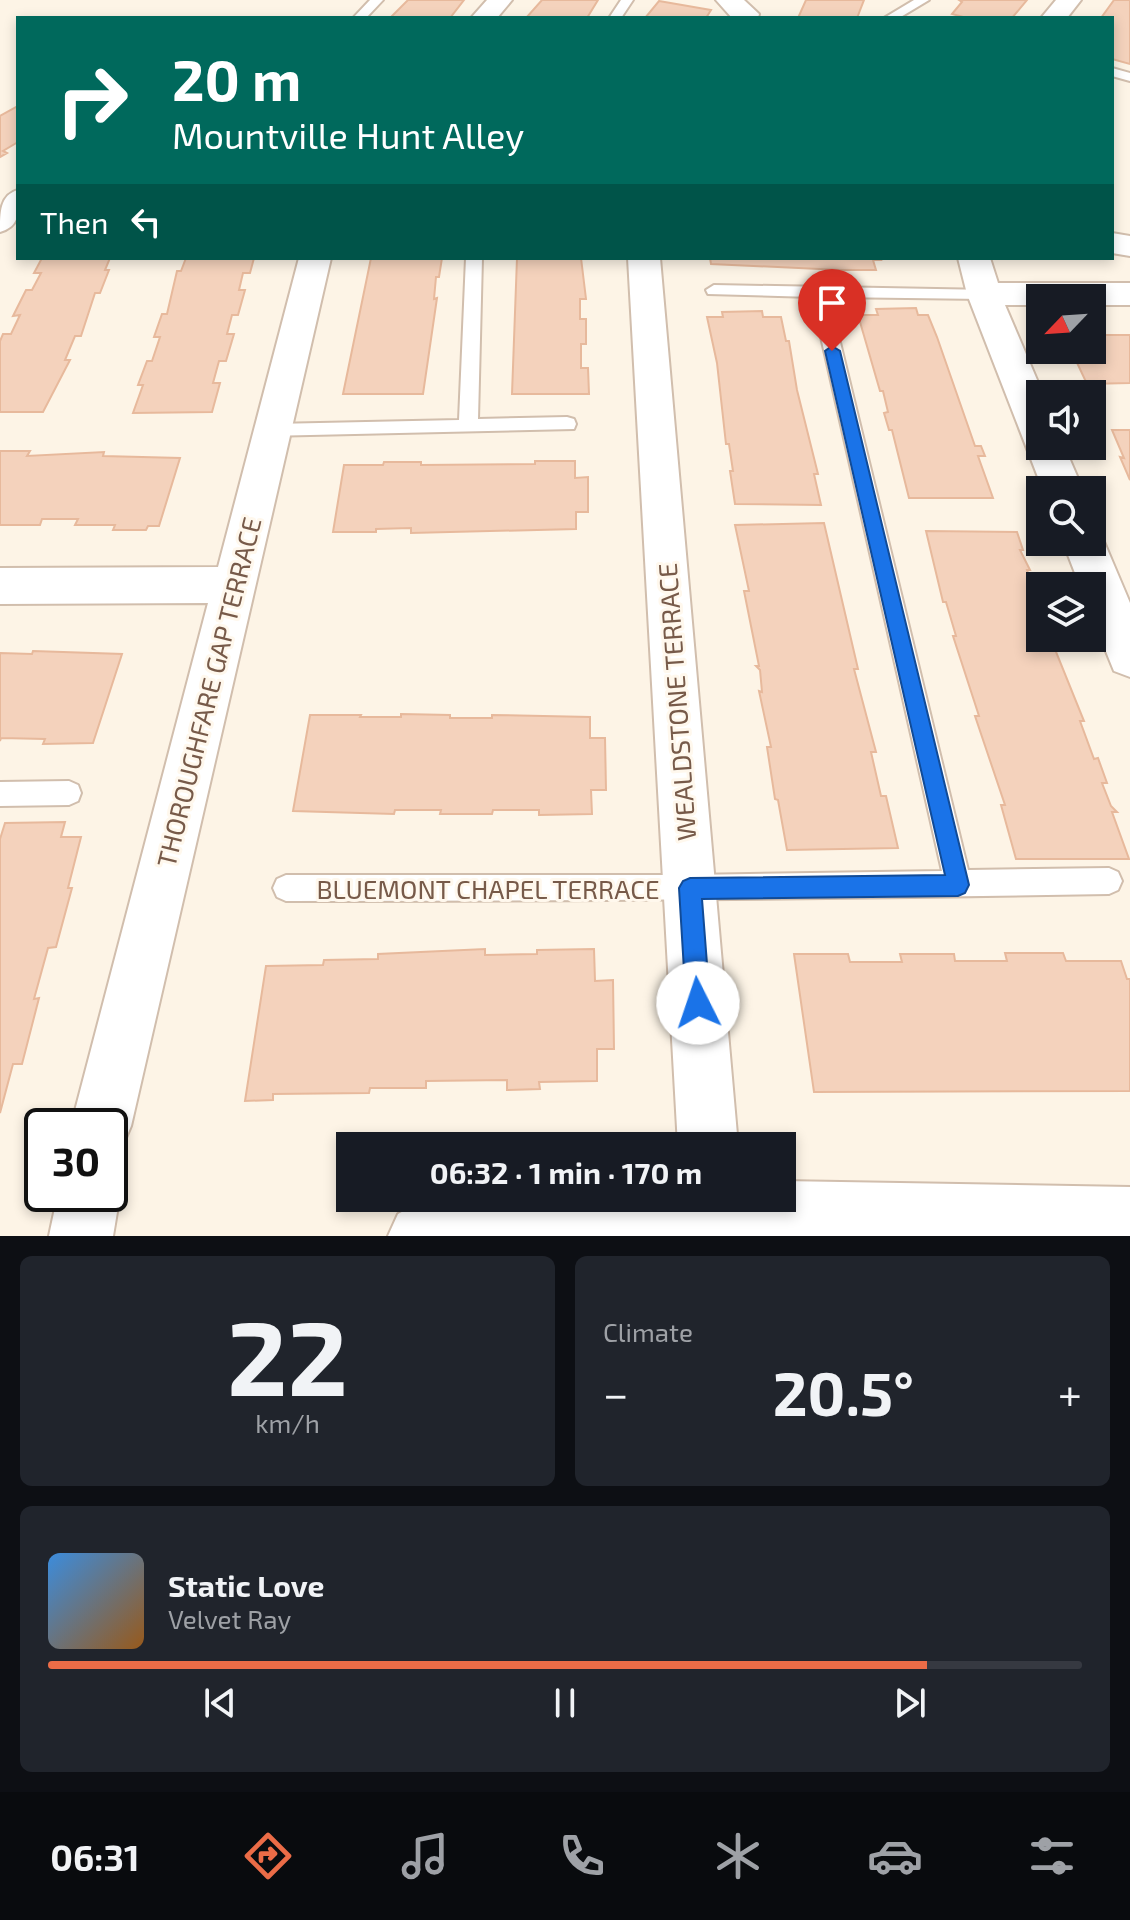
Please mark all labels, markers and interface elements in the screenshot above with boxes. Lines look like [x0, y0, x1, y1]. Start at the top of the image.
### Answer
text: 20 m [172, 45, 301, 112]
icon: right [40, 48, 144, 152]
text: Mountville Hunt Alley [172, 113, 524, 156]
icon: left [124, 200, 168, 244]
text: Then [40, 204, 108, 240]
pin [798, 269, 866, 351]
icon: arrive [810, 281, 854, 325]
north arrow [1026, 284, 1106, 364]
map controls [1026, 284, 1106, 652]
button: sound [1026, 380, 1106, 460]
button: search [1026, 476, 1106, 556]
street label: THOROUGHFARE GAP TERRACE [149, 514, 267, 870]
street label: WEALDSTONE TERRACE [651, 562, 701, 842]
button: layers [1026, 572, 1106, 652]
street label: BLUEMONT CHAPEL TERRACE [316, 873, 660, 904]
position arrow [656, 961, 740, 1045]
speed limit sign: 30 [24, 1108, 128, 1212]
text: 06:32 · 1 min · 170 m [430, 1154, 702, 1190]
text: 22 [227, 1292, 348, 1417]
text: Climate [603, 1316, 693, 1347]
text: 20.5° [773, 1356, 914, 1428]
text: − [603, 1366, 629, 1419]
text: + [1058, 1366, 1082, 1419]
text: km/h [255, 1407, 320, 1438]
text: Static Love [168, 1567, 324, 1603]
text: Velvet Ray [168, 1603, 291, 1634]
icon: previous [198, 1681, 242, 1725]
icon: pause [543, 1681, 587, 1725]
icon: next [888, 1681, 932, 1725]
icon: directions [240, 1828, 296, 1884]
icon: music [397, 1828, 453, 1884]
icon: phone [554, 1828, 610, 1884]
icon: climate [710, 1828, 766, 1884]
icon: car [867, 1828, 923, 1884]
icon: filters [1024, 1828, 1080, 1884]
text: 06:31 [50, 1835, 140, 1878]

